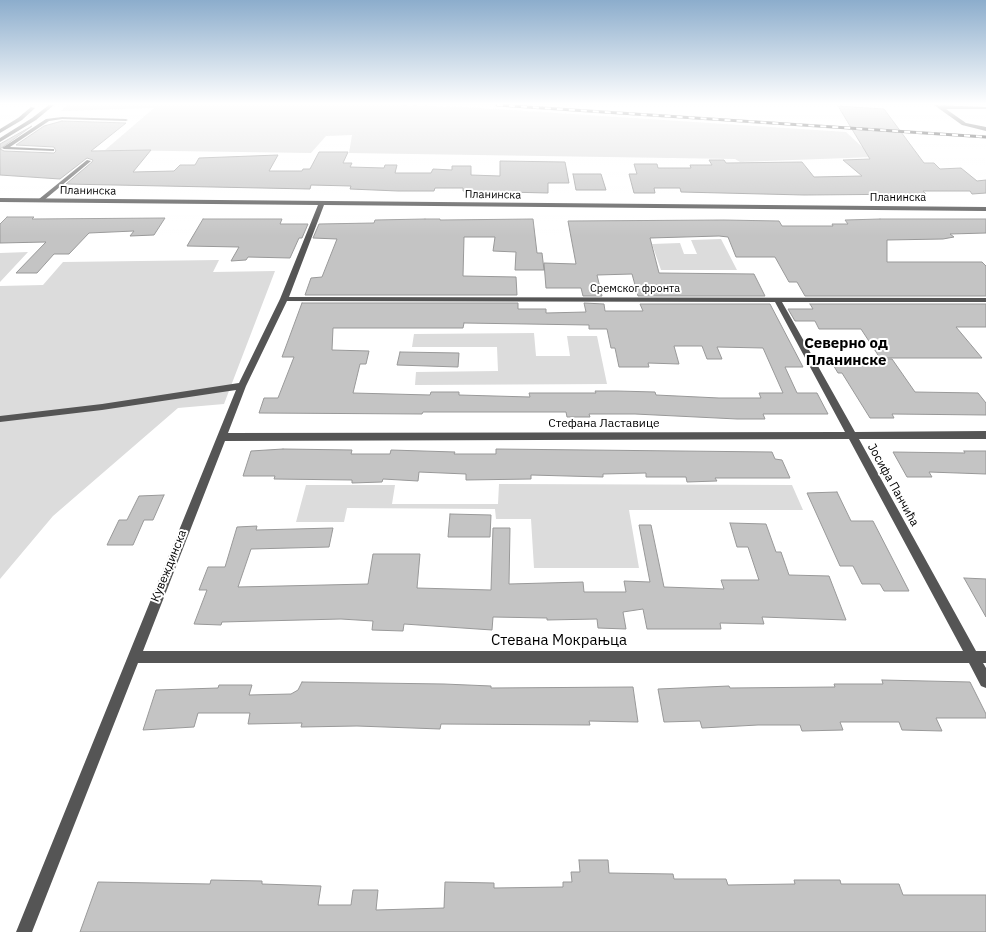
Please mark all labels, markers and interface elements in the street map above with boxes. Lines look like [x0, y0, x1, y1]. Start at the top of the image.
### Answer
street label: Планинска [60, 184, 116, 198]
street label: Планинска [465, 188, 521, 202]
street label: Планинска [870, 191, 926, 205]
street label: Сремског фронта [590, 282, 680, 296]
district label: Северно од Планинске [804, 335, 888, 370]
street label: Стефана Ластавице [548, 417, 660, 431]
street label: Јосифа Панчића [864, 441, 922, 529]
street label: Кувеждинска [148, 528, 190, 604]
street label: Стевана Мокрањца [491, 632, 627, 650]

